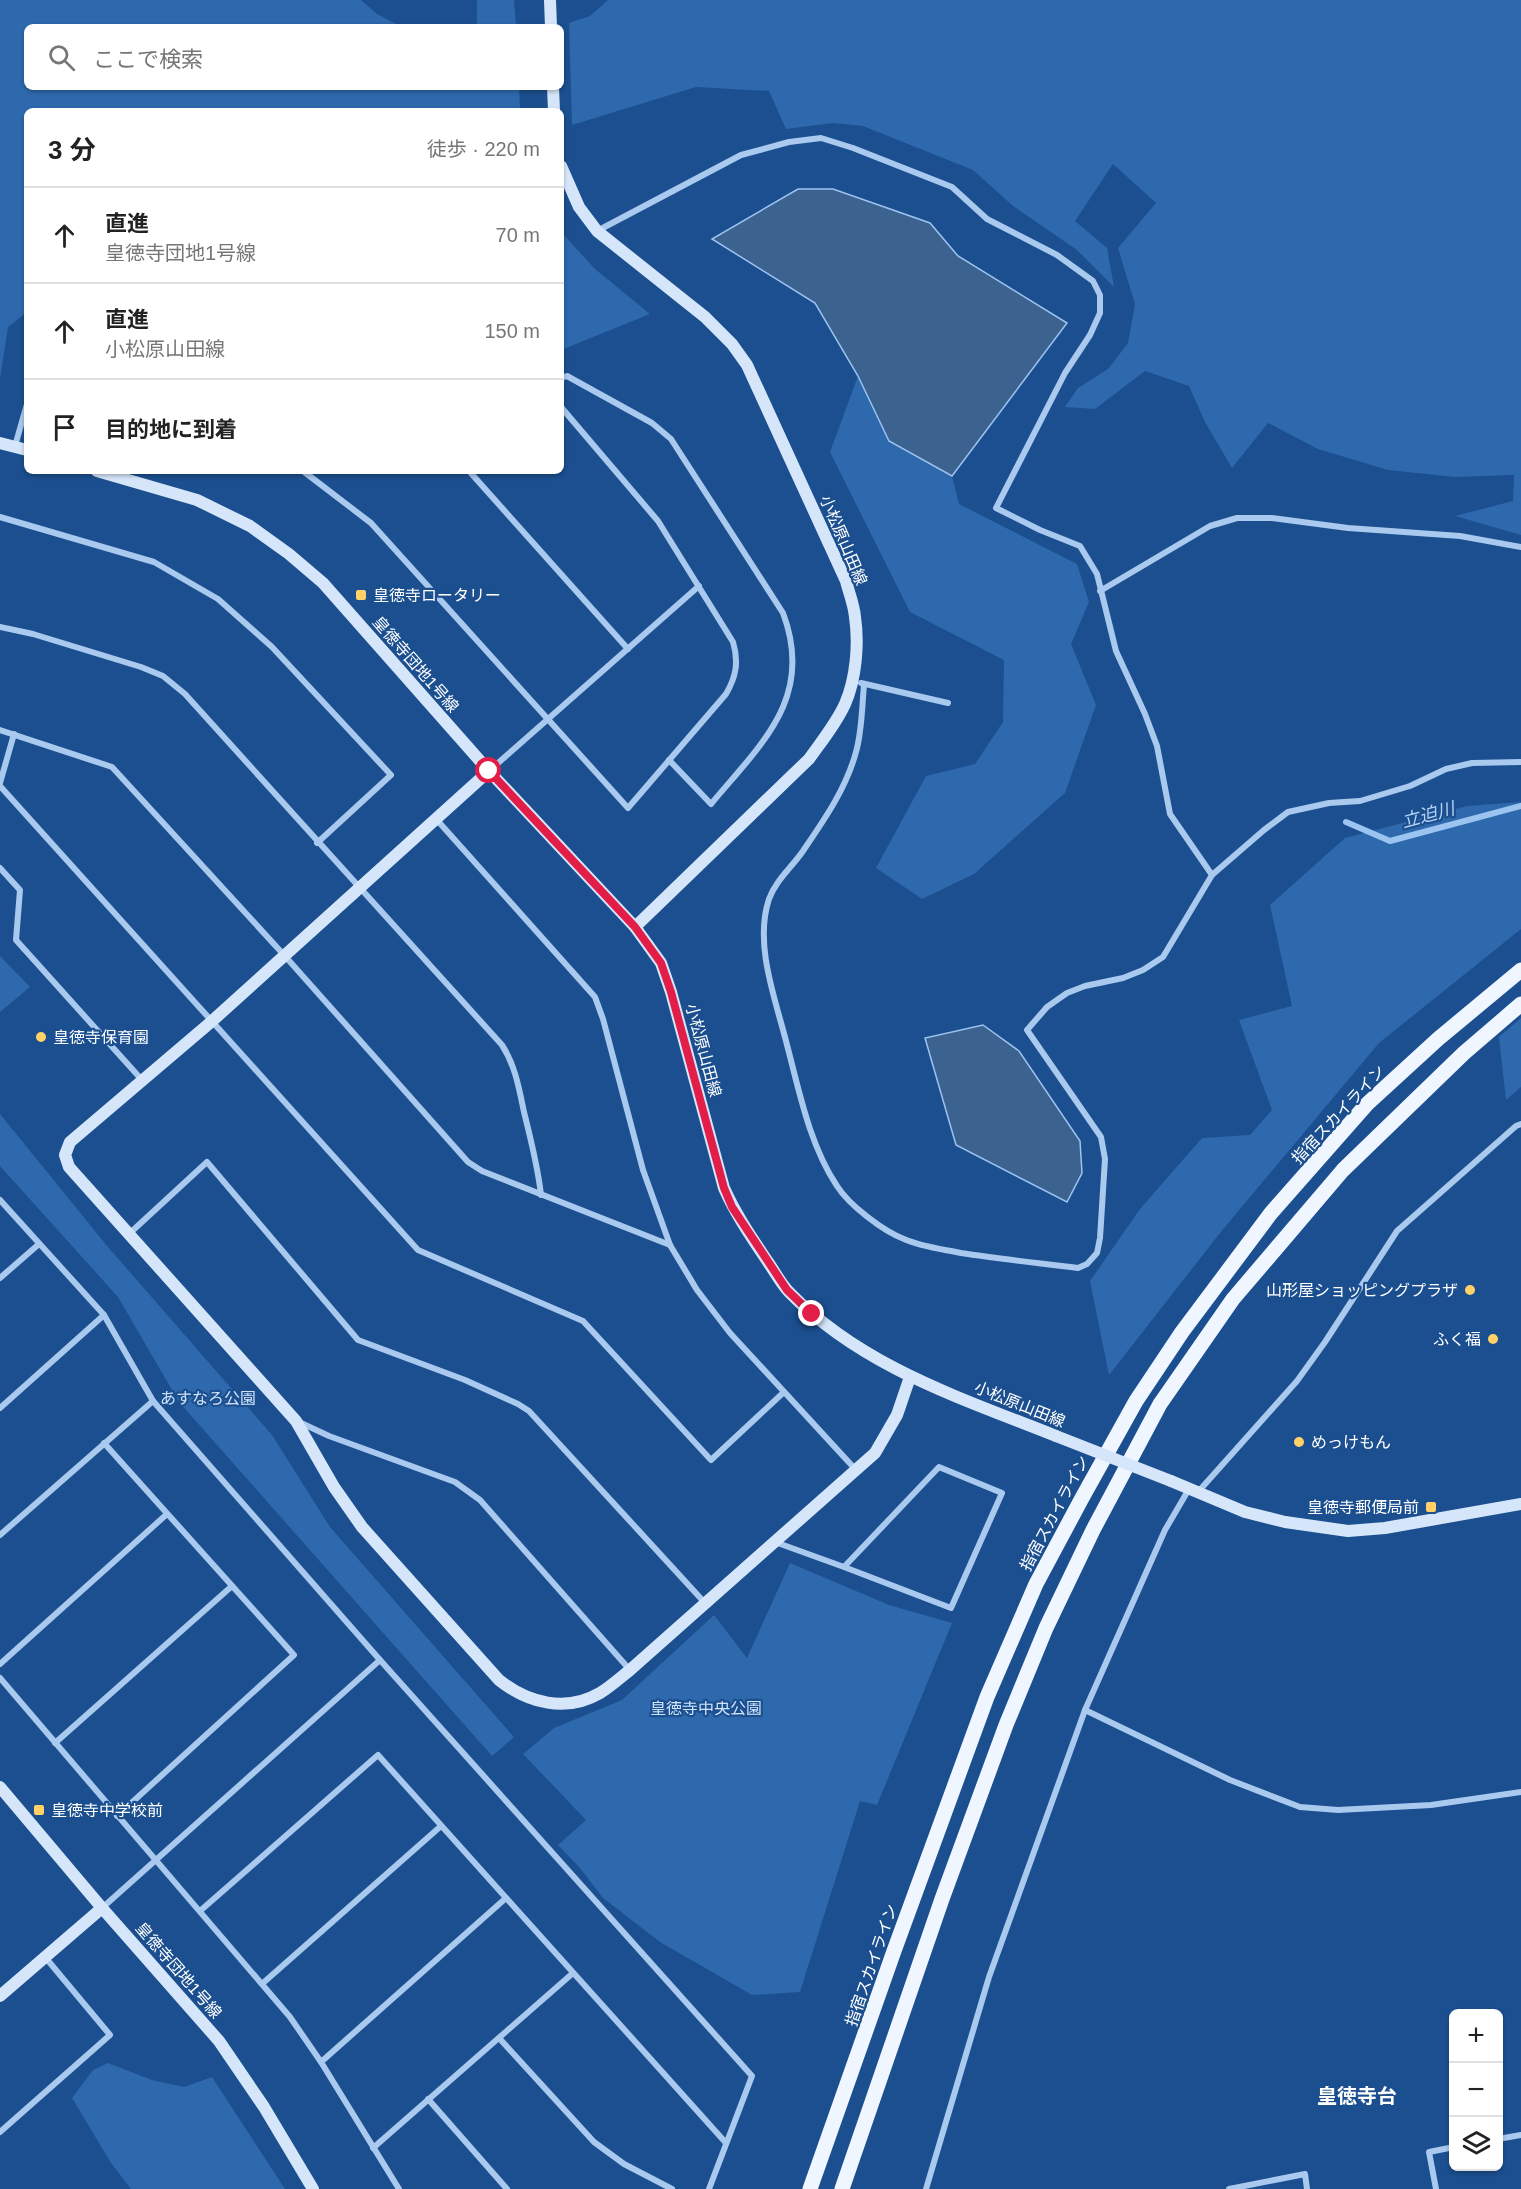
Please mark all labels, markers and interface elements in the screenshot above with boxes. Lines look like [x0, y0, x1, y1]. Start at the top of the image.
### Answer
search box [24, 24, 564, 90]
icon: search [45, 41, 78, 74]
text: ここで検索 [93, 47, 203, 72]
text: 3 分 [48, 135, 96, 165]
text: 徒歩 · 220 m [427, 138, 540, 160]
text: 直進 [105, 211, 149, 236]
icon: ahead [48, 219, 81, 252]
text: 70 m [496, 224, 540, 246]
text: 皇徳寺団地1号線 [105, 242, 256, 264]
text: 直進 [105, 307, 149, 332]
icon: ahead [48, 315, 81, 348]
text: 150 m [484, 320, 540, 342]
text: 小松原山田線 [105, 338, 225, 360]
icon: arrive [48, 411, 81, 444]
text: 目的地に到着 [105, 417, 237, 442]
street label: 小松原山田線 [817, 493, 870, 588]
place label: 皇徳寺ロータリー [373, 587, 501, 604]
marker: 皇徳寺ロータリー [354, 588, 368, 602]
street label: 皇徳寺団地1号線 [370, 613, 462, 716]
route start [475, 757, 501, 783]
water label: 立迫川 [1399, 798, 1459, 832]
street label: 小松原山田線 [683, 1002, 724, 1099]
place label: 皇徳寺保育園 [53, 1029, 149, 1046]
marker: 皇徳寺保育園 [34, 1030, 48, 1044]
street label: 指宿スカイライン [1288, 1062, 1388, 1167]
place label: 山形屋ショッピングプラザ [1266, 1282, 1458, 1299]
marker: 山形屋ショッピングプラザ [1463, 1283, 1477, 1297]
route end [798, 1300, 824, 1326]
place label: ふく福 [1433, 1331, 1481, 1348]
marker: ふく福 [1486, 1332, 1500, 1346]
street label: 小松原山田線 [972, 1379, 1068, 1430]
park label: あすなろ公園 [160, 1390, 256, 1407]
place label: めっけもん [1311, 1434, 1391, 1451]
marker: めっけもん [1292, 1435, 1306, 1449]
street label: 指宿スカイライン [1017, 1453, 1092, 1574]
place label: 皇徳寺郵便局前 [1307, 1499, 1419, 1516]
marker: 皇徳寺郵便局前 [1424, 1500, 1438, 1514]
park label: 皇徳寺中央公園 [650, 1700, 762, 1717]
place label: 皇徳寺中学校前 [51, 1802, 163, 1819]
marker: 皇徳寺中学校前 [32, 1803, 46, 1817]
street label: 指宿スカイライン [843, 1902, 900, 2028]
street label: 皇徳寺団地1号線 [133, 1919, 225, 2022]
map controls [1449, 2009, 1503, 2171]
button: + [1449, 2009, 1503, 2063]
button: − [1449, 2063, 1503, 2117]
district label: 皇徳寺台 [1317, 2085, 1397, 2107]
button: layers [1449, 2117, 1503, 2171]

